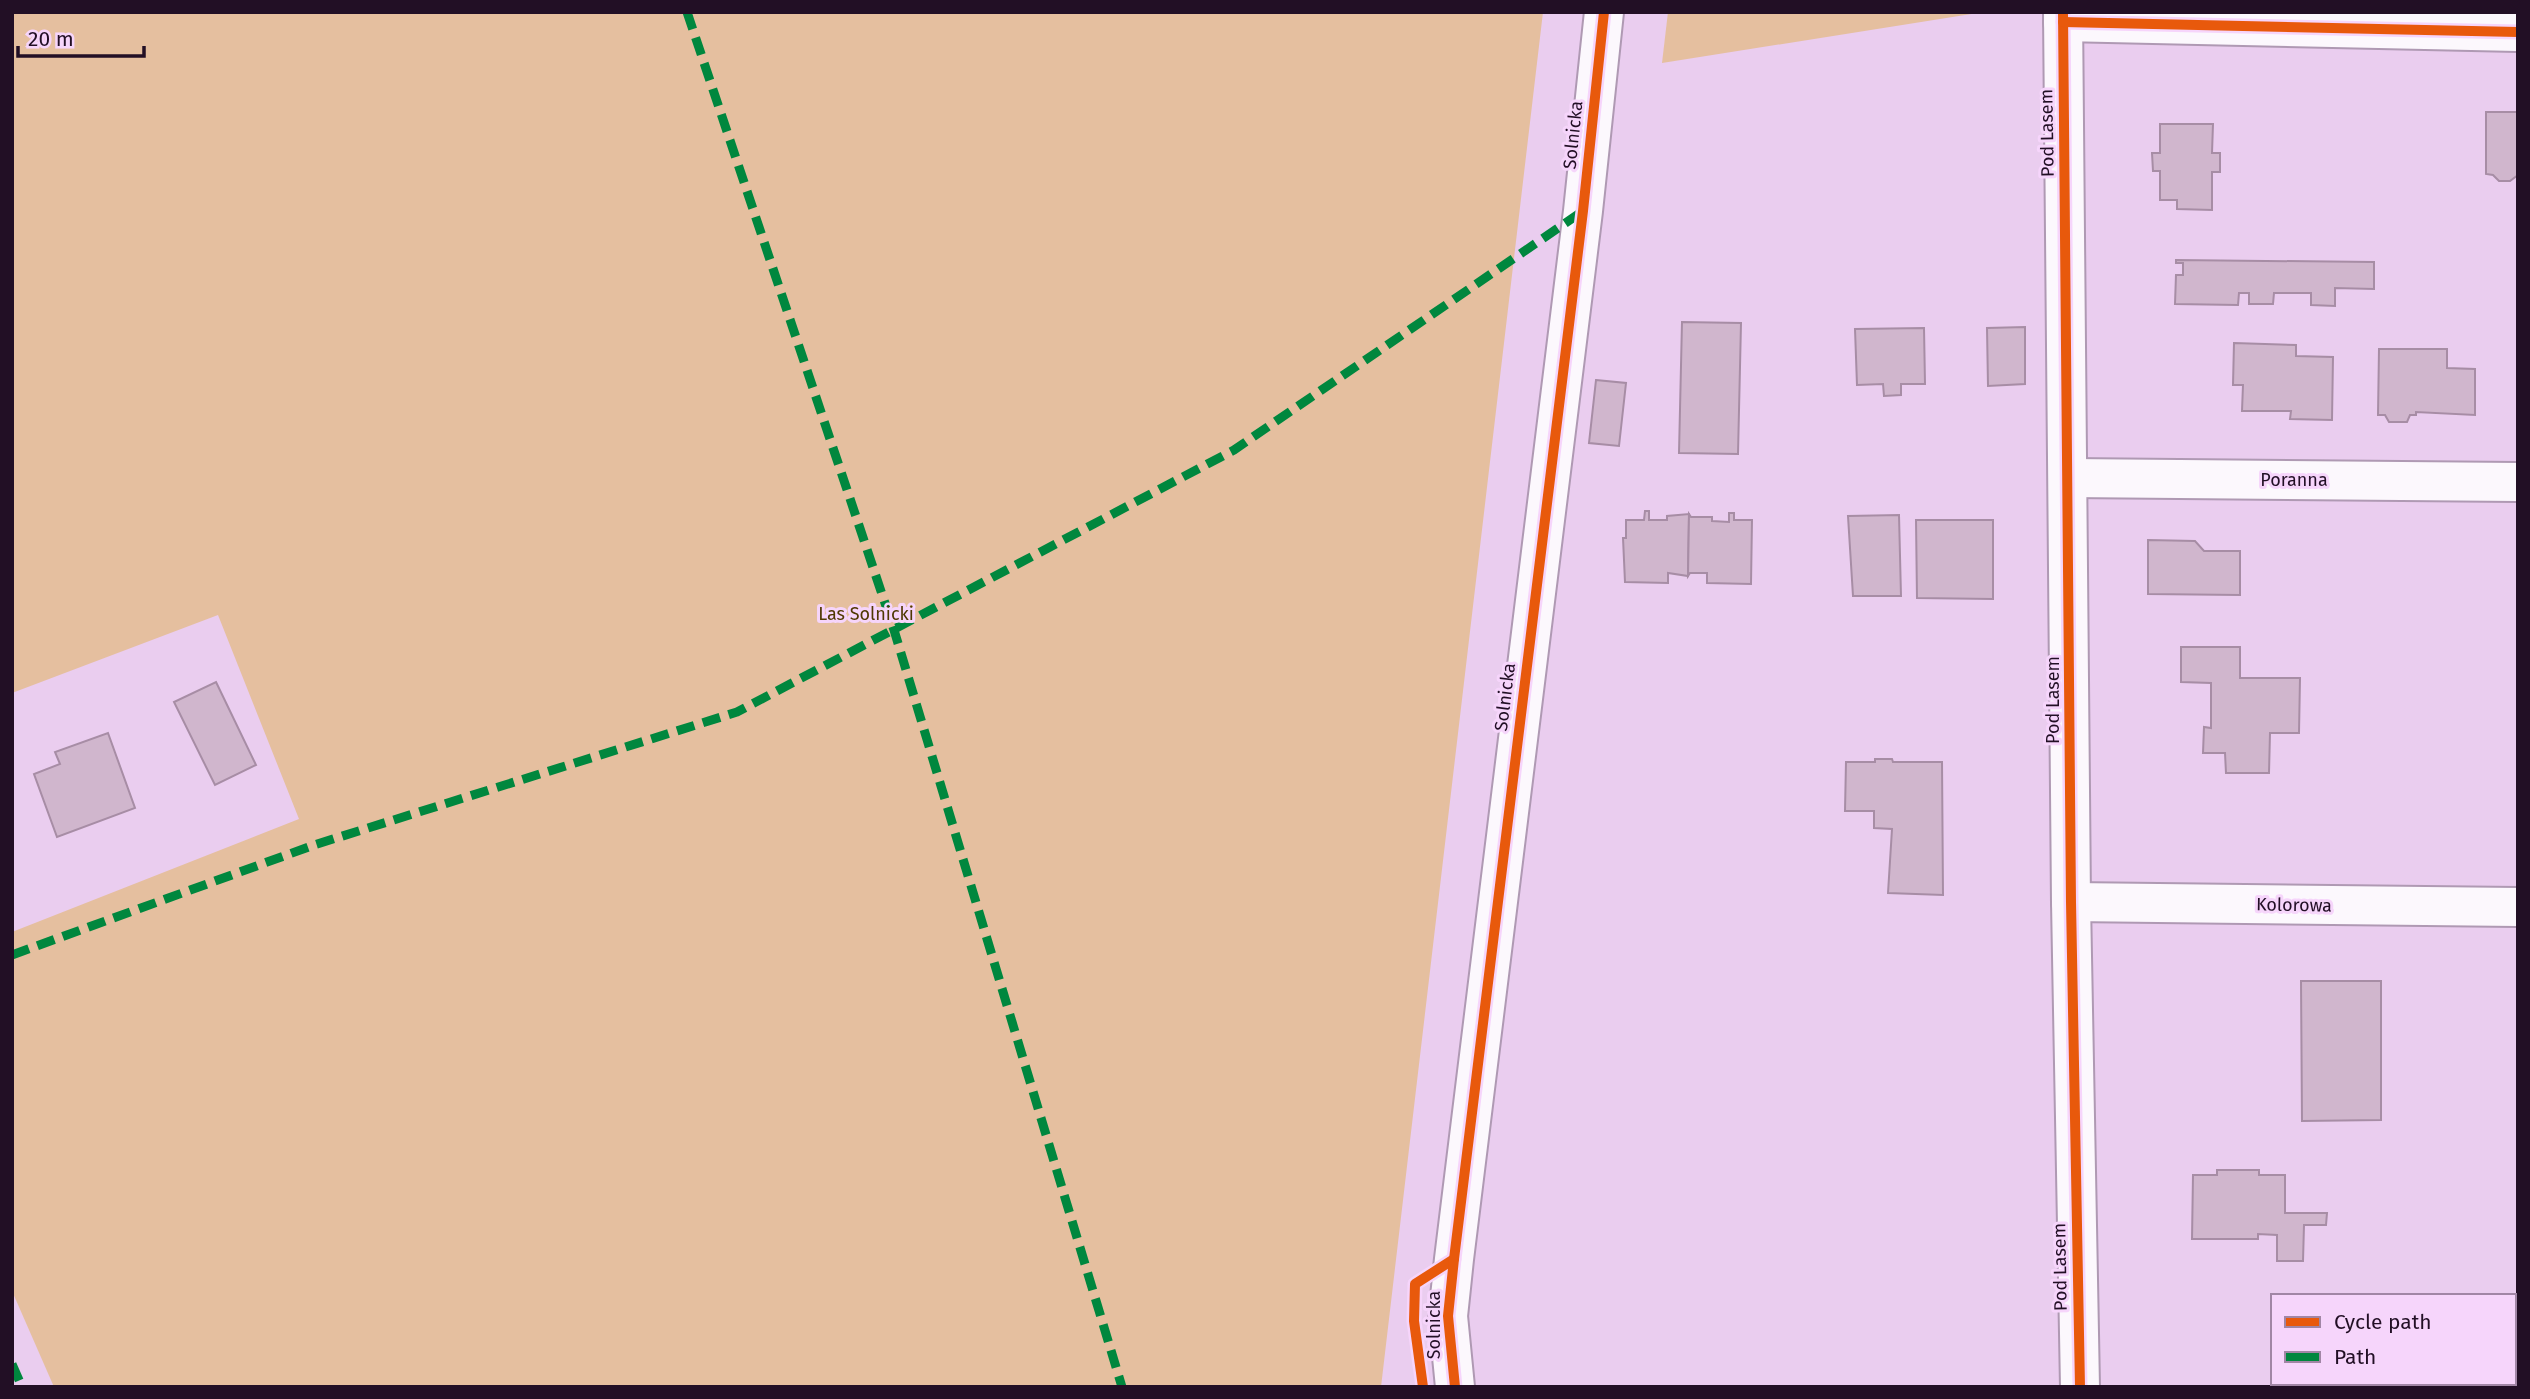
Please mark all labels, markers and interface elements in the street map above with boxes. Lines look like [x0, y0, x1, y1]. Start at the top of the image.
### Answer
scale bar [18, 14, 144, 58]
text: 20 m [28, 26, 74, 52]
street label: Pod Lasem [2035, 89, 2059, 177]
street label: Solnicka [1558, 100, 1588, 170]
street label: Poranna [2260, 469, 2328, 491]
park label: Las Solnicki [818, 603, 914, 625]
street label: Pod Lasem [2042, 656, 2064, 744]
street label: Solnicka [1490, 662, 1520, 732]
street label: Kolorowa [2256, 893, 2332, 917]
street label: Pod Lasem [2048, 1223, 2072, 1311]
street label: Solnicka [1423, 1291, 1445, 1359]
legend [2271, 1294, 2516, 1385]
text: Cycle path [2334, 1309, 2432, 1335]
text: Path [2334, 1344, 2376, 1370]

